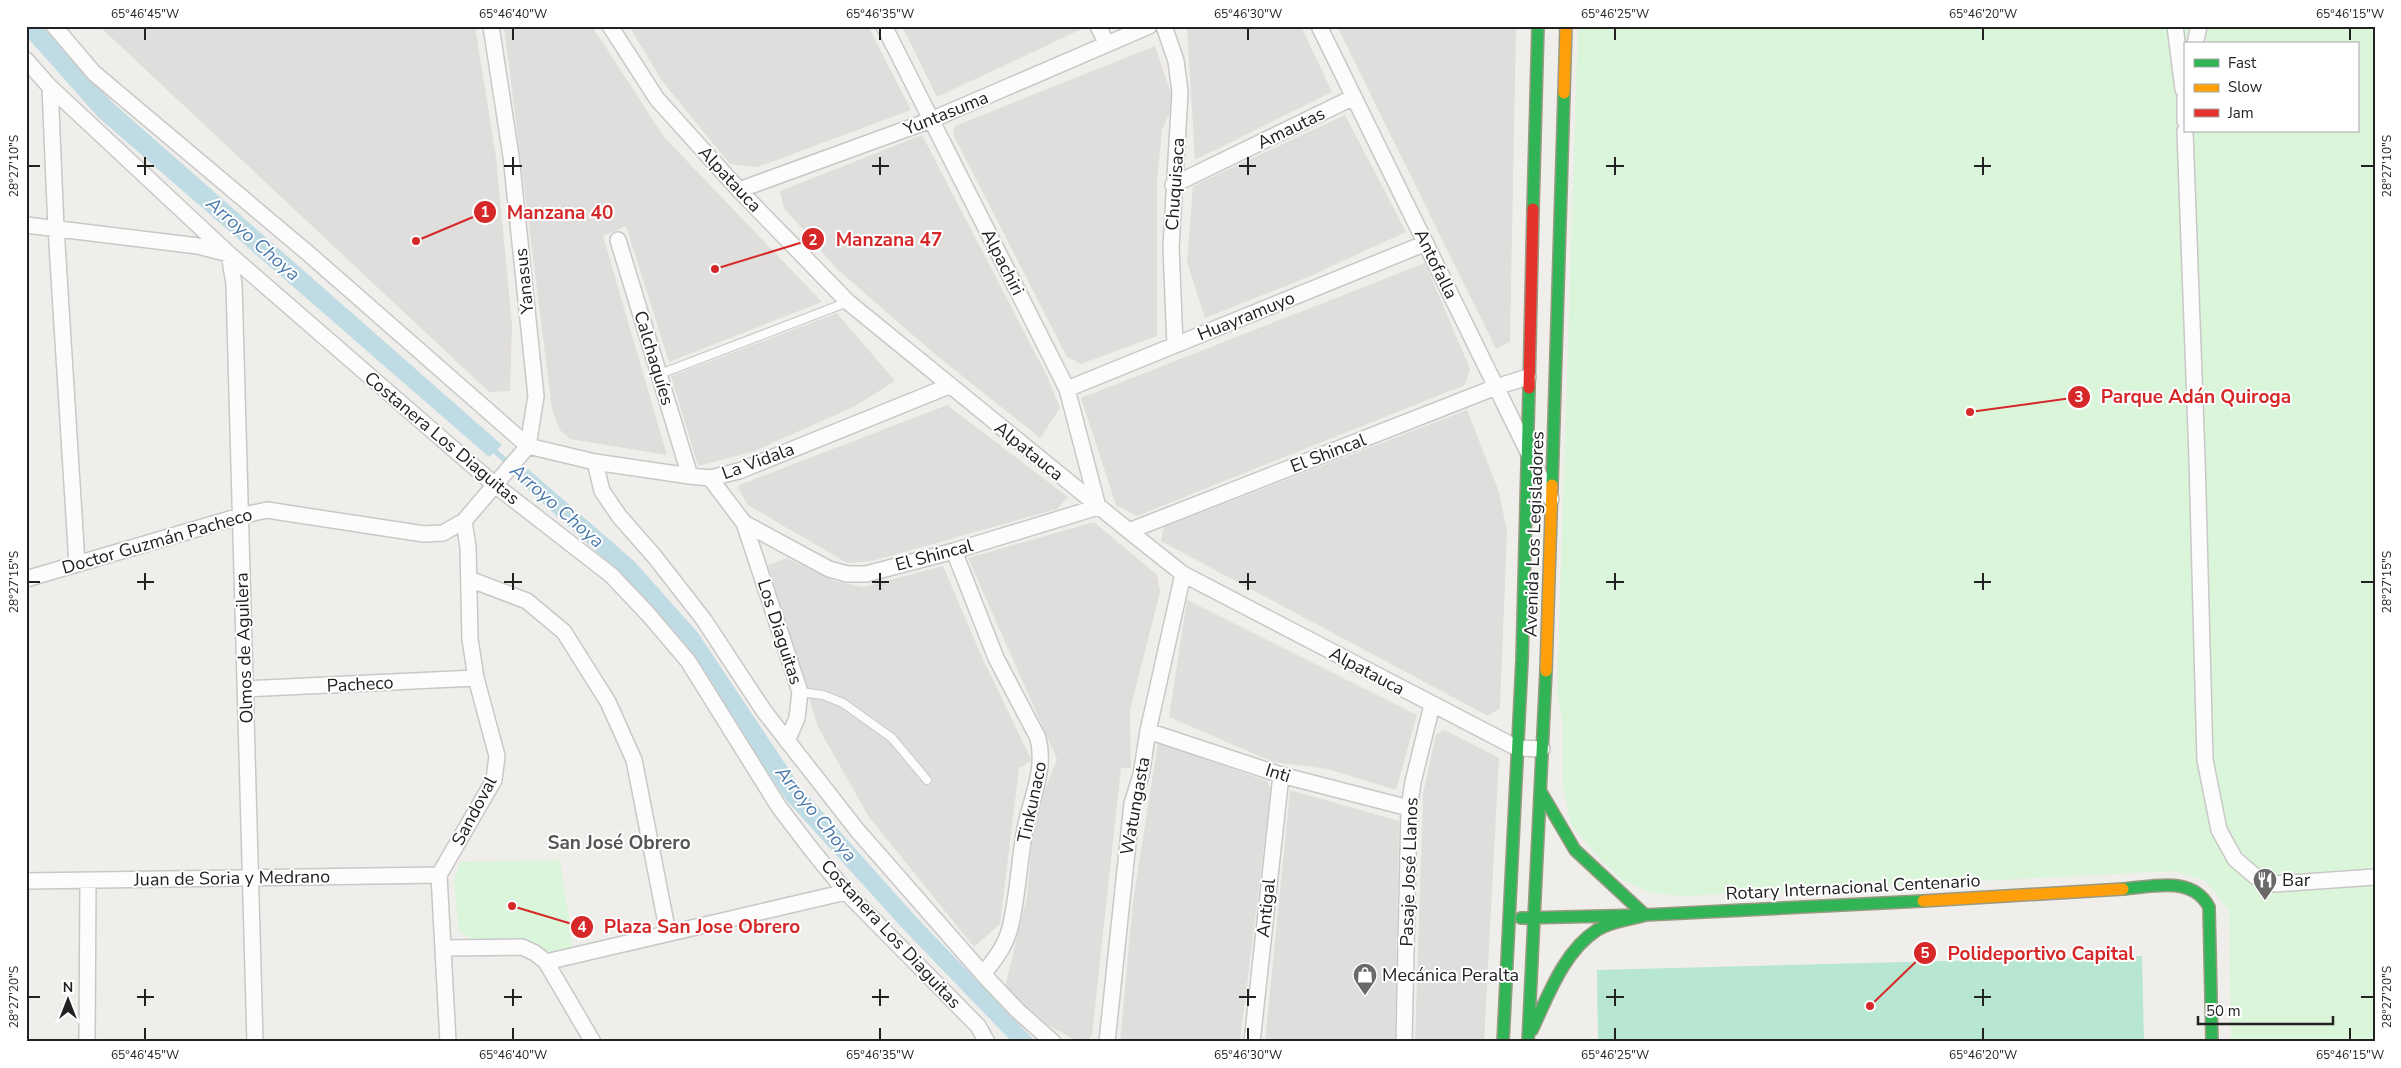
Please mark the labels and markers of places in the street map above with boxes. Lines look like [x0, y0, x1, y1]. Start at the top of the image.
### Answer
callout: Manzana 40 [472, 195, 624, 229]
callout: Manzana 47 [801, 222, 953, 256]
callout: Parque Adán Quiroga [2066, 380, 2302, 414]
restaurant icon: Bar [2252, 867, 2278, 901]
place label: Bar [2282, 868, 2311, 892]
callout: Plaza San Jose Obrero [569, 910, 811, 944]
callout: Polideportivo Capital [1913, 936, 2144, 970]
shop icon: Mecánica Peralta [1352, 962, 1378, 996]
place label: Mecánica Peralta [1382, 963, 1519, 987]

